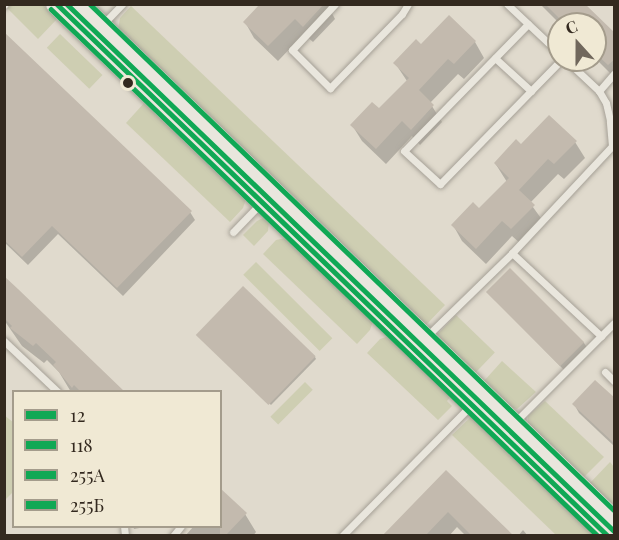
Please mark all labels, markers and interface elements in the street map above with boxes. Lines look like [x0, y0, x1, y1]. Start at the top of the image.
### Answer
north arrow [547, 12, 607, 72]
text: С [562, 15, 580, 38]
unlabelled marker [122, 77, 134, 89]
legend [12, 390, 222, 528]
text: 12 [70, 403, 85, 427]
text: 118 [70, 433, 93, 457]
text: 255А [70, 463, 105, 487]
text: 255Б [70, 493, 104, 517]

